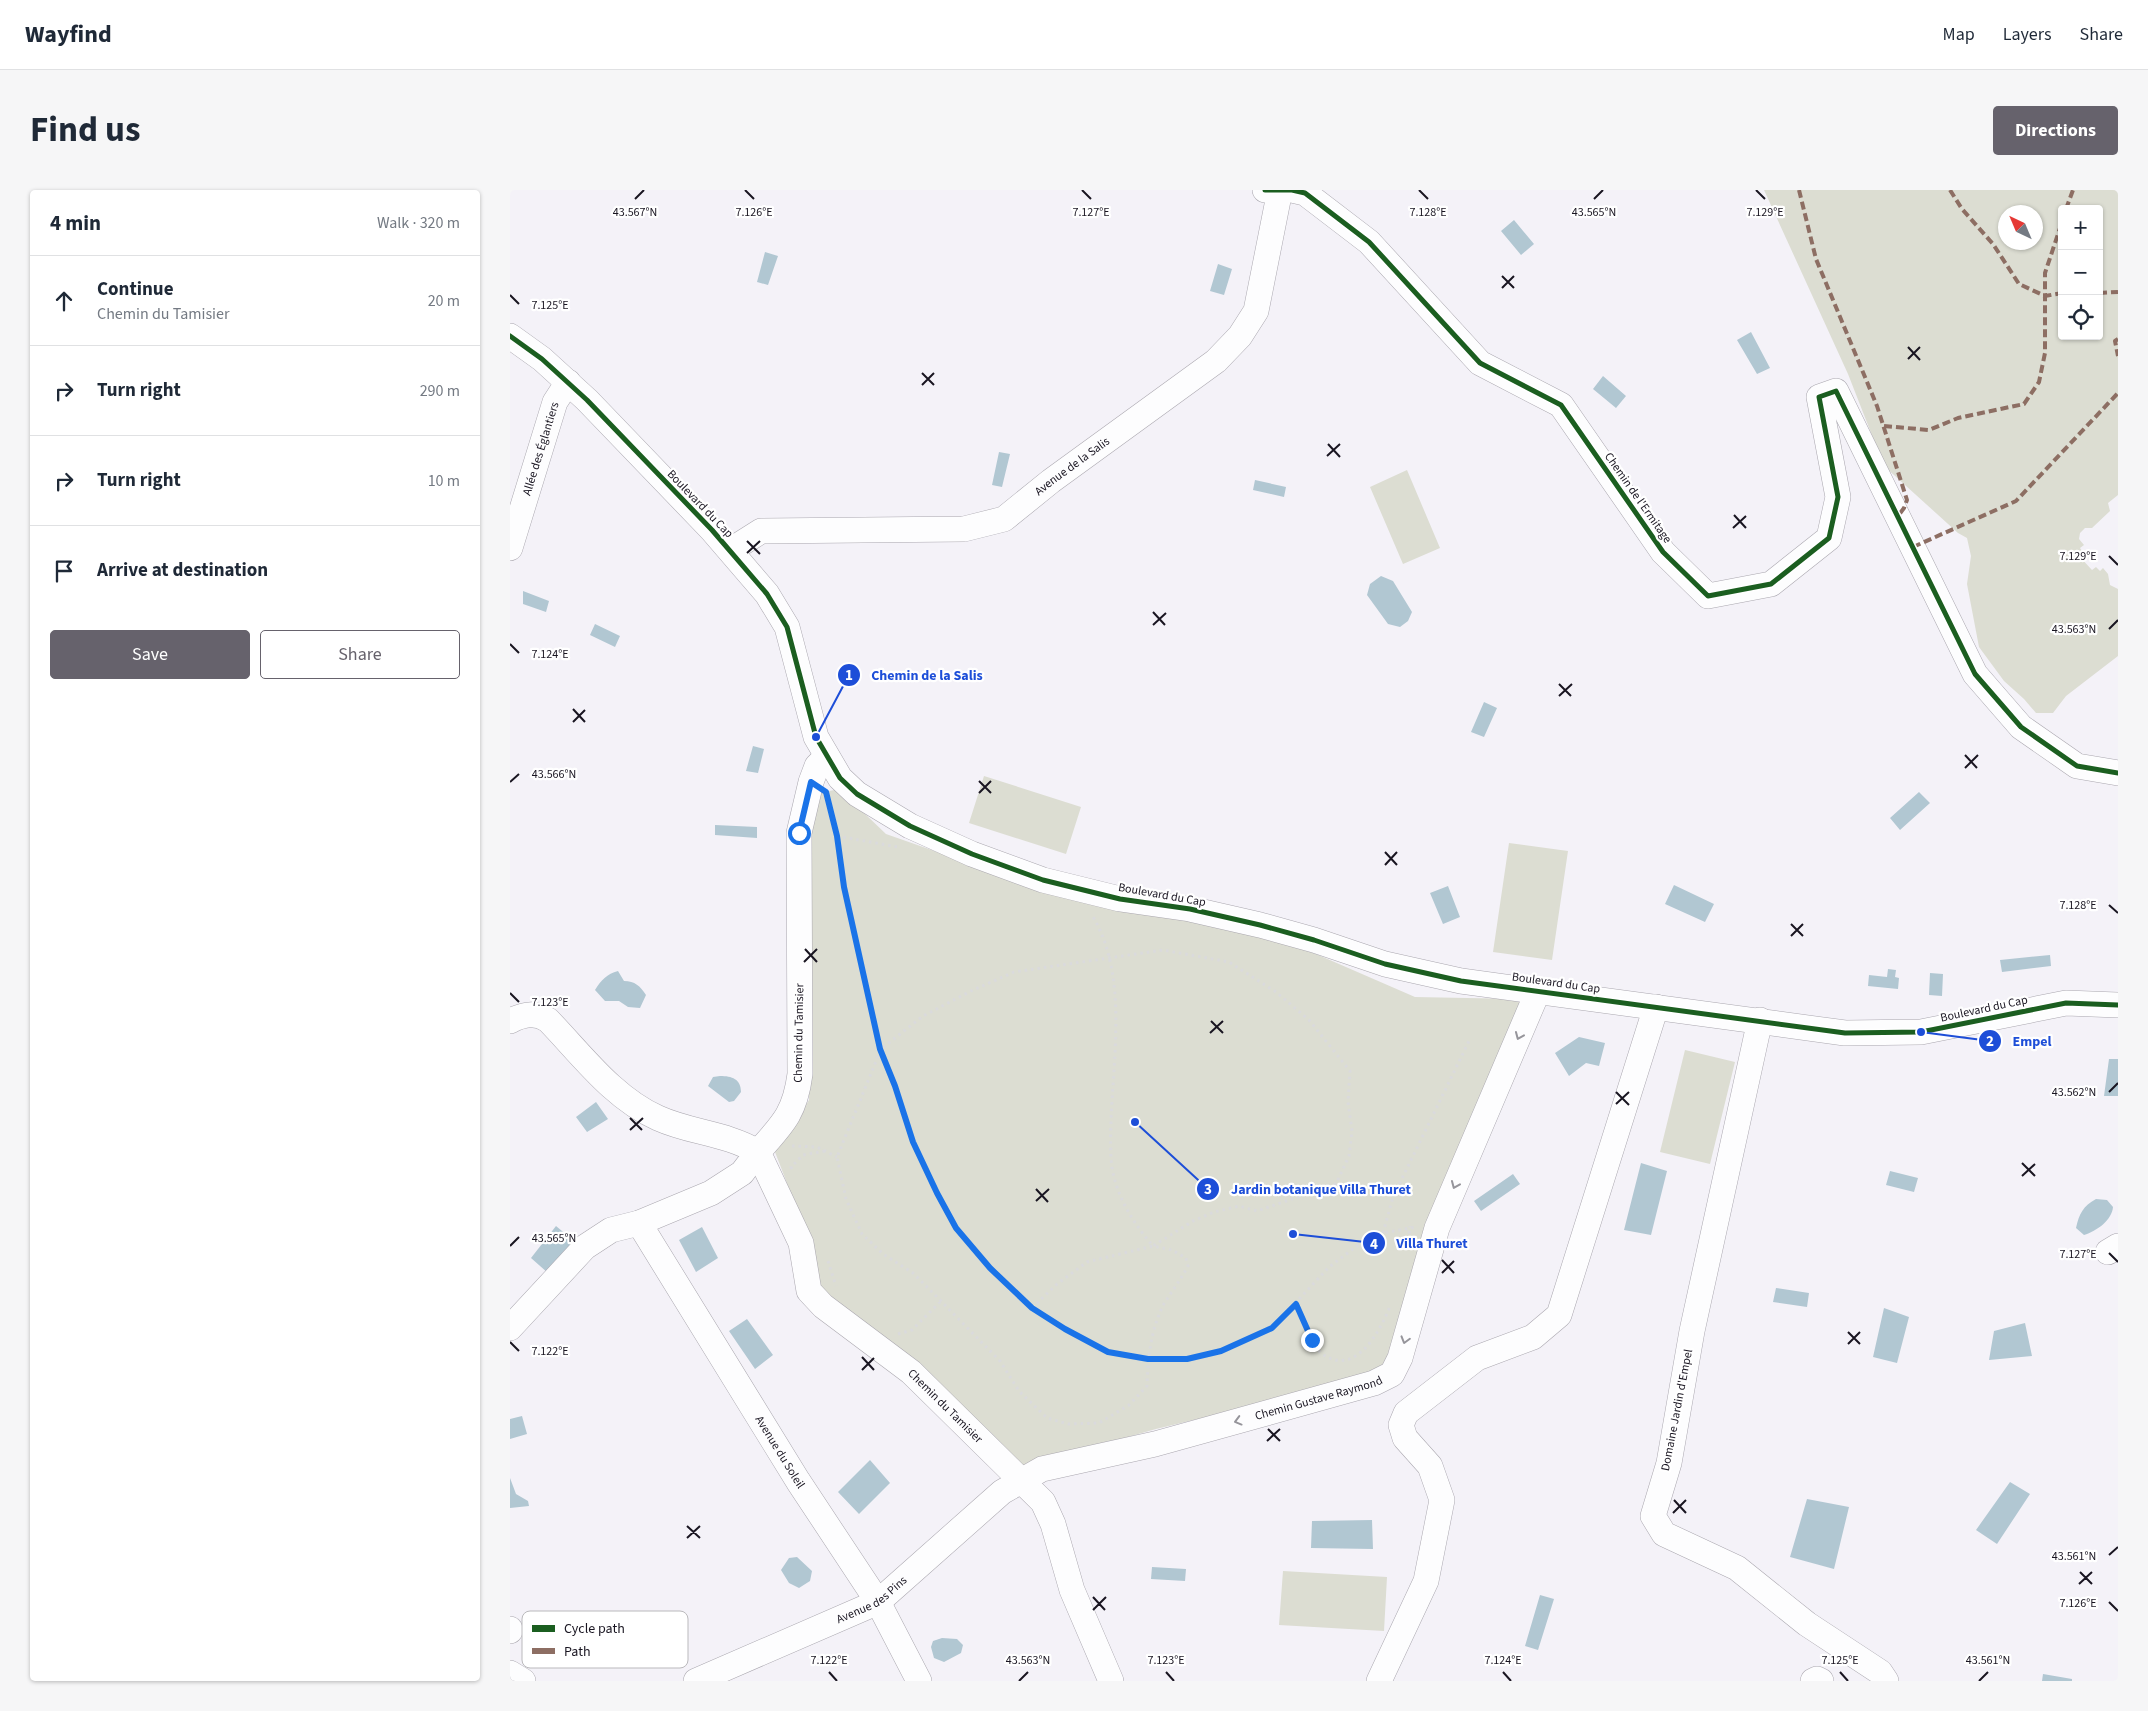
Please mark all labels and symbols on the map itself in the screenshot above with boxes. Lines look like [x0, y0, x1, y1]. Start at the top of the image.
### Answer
text: 43.567°N [613, 204, 657, 221]
text: 7.126°E [735, 204, 773, 221]
text: 7.127°E [1072, 204, 1110, 221]
text: 7.128°E [1409, 204, 1447, 221]
text: 43.565°N [1572, 204, 1616, 221]
text: 7.129°E [1746, 204, 1784, 221]
north arrow [1998, 205, 2043, 250]
text: 7.125°E [531, 297, 569, 314]
street label: Allée des Églantiers [518, 400, 563, 498]
street label: Avenue de la Salis [1031, 433, 1113, 500]
street label: Chemin de l'Ermitage [1600, 449, 1676, 547]
street label: Boulevard du Cap [663, 466, 737, 542]
text: 7.129°E [2059, 548, 2097, 565]
text: 43.563°N [2052, 621, 2096, 638]
text: 7.124°E [531, 646, 569, 663]
callout: Chemin de la Salis [836, 660, 993, 689]
text: 1 [845, 665, 853, 686]
text: Chemin de la Salis [871, 666, 983, 686]
text: 43.566°N [532, 766, 576, 783]
route start [788, 822, 811, 845]
street label: Boulevard du Cap [1117, 879, 1208, 911]
text: 7.128°E [2059, 897, 2097, 914]
street label: Boulevard du Cap [1511, 968, 1602, 998]
street label: Chemin du Tamisier [790, 982, 808, 1083]
street label: Boulevard du Cap [1939, 991, 2030, 1027]
text: 7.123°E [531, 994, 569, 1011]
callout: Empel [1978, 1026, 2061, 1055]
one-way arrow [1515, 1031, 1525, 1040]
text: 2 [1986, 1031, 1994, 1052]
text: Empel [2013, 1032, 2051, 1052]
text: 43.562°N [2052, 1084, 2096, 1101]
callout: Jardin botanique Villa Thuret [1196, 1174, 1420, 1203]
text: 3 [1204, 1179, 1212, 1200]
text: Jardin botanique Villa Thuret [1231, 1180, 1412, 1200]
one-way arrow [1451, 1180, 1462, 1189]
callout: Villa Thuret [1361, 1229, 1478, 1258]
text: 43.565°N [532, 1230, 576, 1247]
text: 4 [1370, 1234, 1378, 1255]
text: Villa Thuret [1395, 1234, 1468, 1254]
text: 7.127°E [2059, 1246, 2097, 1263]
route end [1301, 1329, 1324, 1352]
one-way arrow [1401, 1335, 1411, 1343]
text: 7.122°E [531, 1343, 569, 1360]
street label: Domaine Jardin d'Empel [1657, 1348, 1697, 1472]
street label: Chemin du Tamisier [904, 1365, 987, 1447]
street label: Chemin Gustave Raymond [1253, 1372, 1385, 1424]
street label: Avenue du Soleil [751, 1412, 809, 1492]
one-way arrow [1235, 1415, 1243, 1425]
text: 43.561°N [2052, 1548, 2096, 1565]
street label: Avenue des Pins [833, 1572, 911, 1628]
text: 7.126°E [2059, 1595, 2097, 1612]
legend [522, 1611, 688, 1668]
text: Cycle path [564, 1619, 625, 1639]
text: Path [564, 1642, 591, 1662]
text: 7.122°E [810, 1652, 848, 1669]
text: 43.563°N [1006, 1652, 1050, 1669]
text: 7.123°E [1147, 1652, 1185, 1669]
text: 7.124°E [1484, 1652, 1522, 1669]
text: 7.125°E [1821, 1652, 1859, 1669]
text: 43.561°N [1966, 1652, 2010, 1669]

